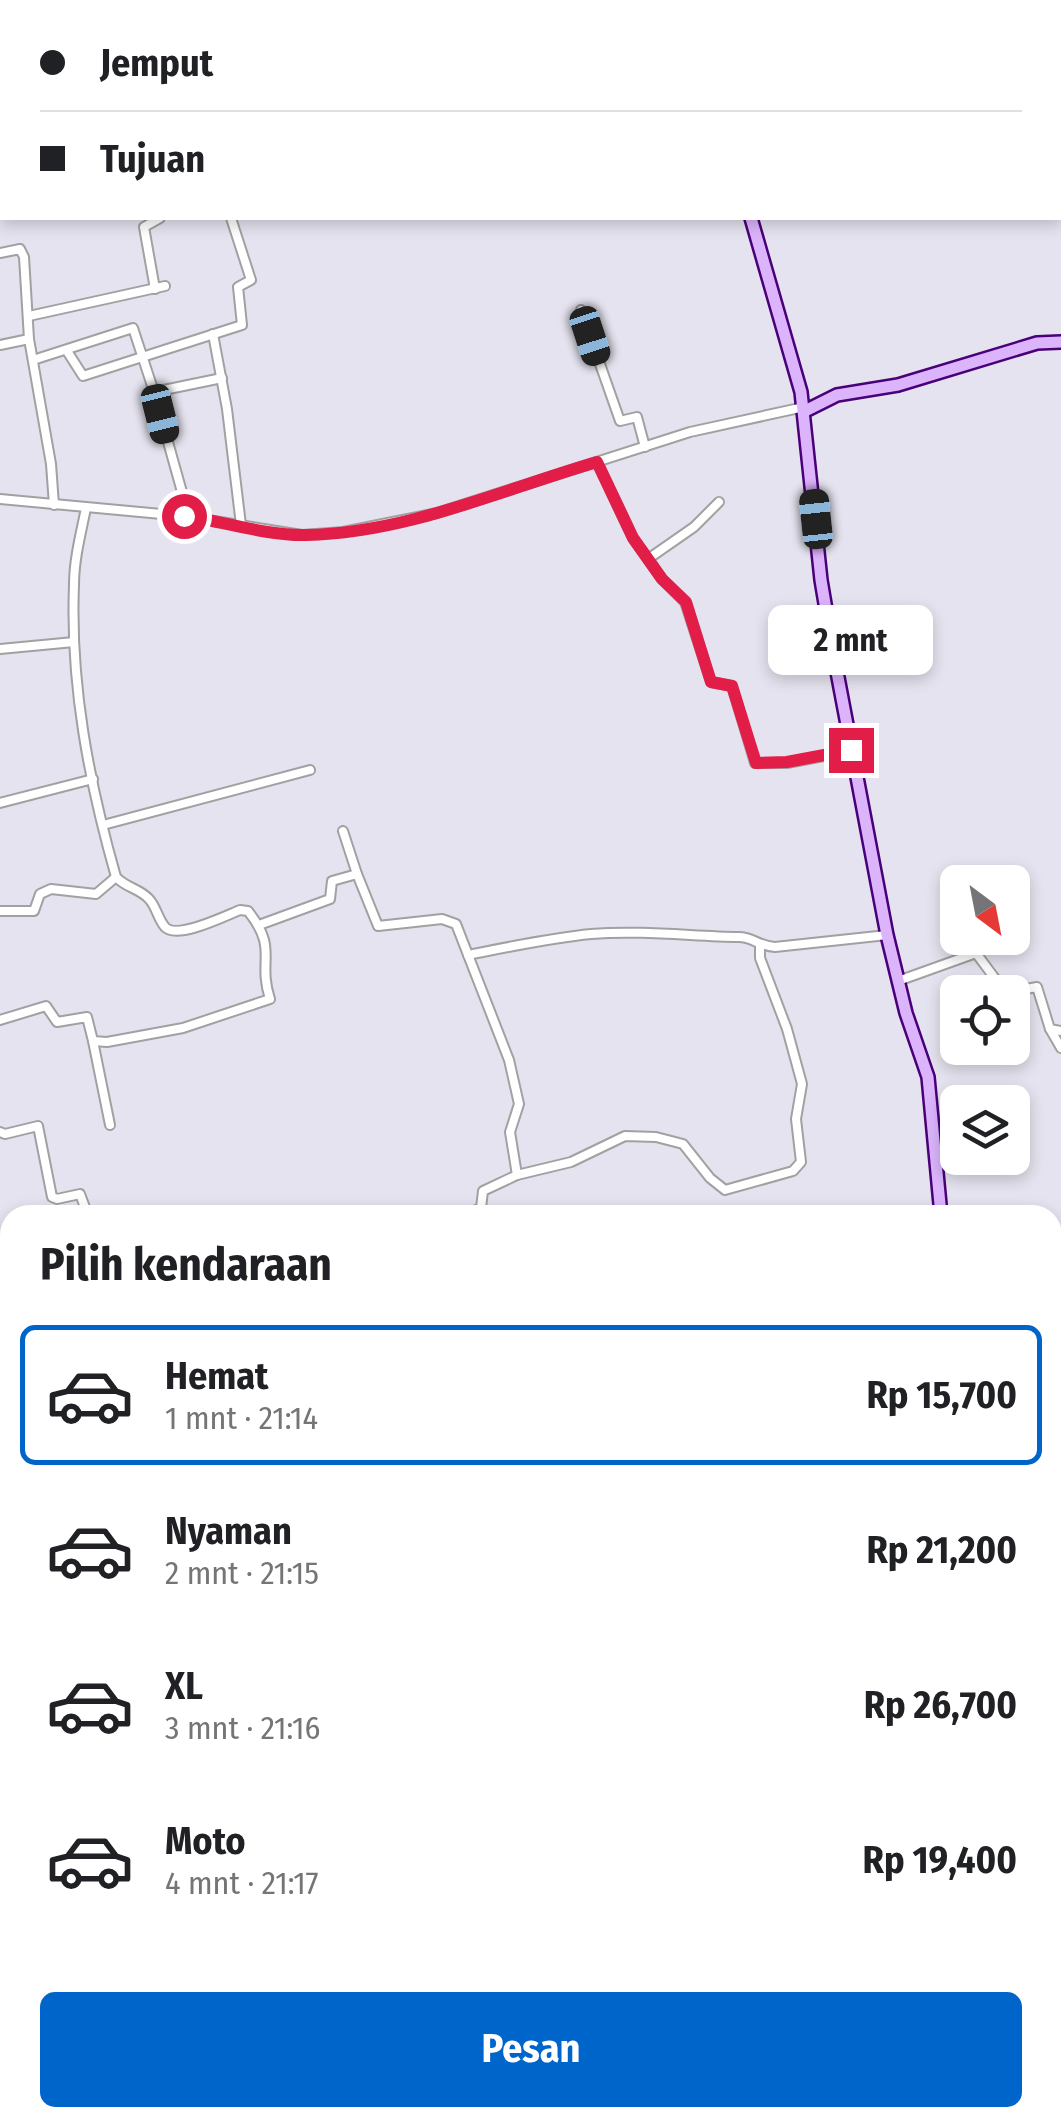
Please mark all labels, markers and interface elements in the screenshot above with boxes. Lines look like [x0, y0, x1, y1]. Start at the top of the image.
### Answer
text: Jemput [100, 40, 213, 86]
text: Tujuan [100, 136, 205, 182]
car [566, 303, 614, 369]
car [138, 381, 182, 447]
car [798, 488, 834, 550]
route start [162, 494, 207, 539]
callout: 2 mnt [768, 605, 934, 675]
text: 2 mnt [814, 621, 887, 659]
route end [829, 728, 874, 773]
north arrow [940, 865, 1030, 955]
map controls [940, 865, 1030, 1175]
button: locate [940, 975, 1030, 1065]
button: layers [940, 1085, 1030, 1175]
text: Pilih kendaraan [40, 1238, 332, 1292]
icon: car [45, 1350, 135, 1440]
text: Hemat [165, 1353, 268, 1399]
text: Rp 15,700 [866, 1372, 1017, 1418]
text: 1 mnt · 21:14 [165, 1399, 318, 1437]
icon: car [45, 1505, 135, 1595]
text: Nyaman [165, 1508, 292, 1554]
text: Rp 21,200 [866, 1527, 1017, 1573]
text: 2 mnt · 21:15 [165, 1554, 319, 1592]
icon: car [45, 1660, 135, 1750]
text: XL [165, 1663, 203, 1709]
text: Rp 26,700 [864, 1682, 1017, 1728]
text: 3 mnt · 21:16 [165, 1709, 320, 1747]
icon: car [45, 1815, 135, 1905]
text: Moto [165, 1818, 246, 1864]
text: Rp 19,400 [863, 1837, 1017, 1883]
text: 4 mnt · 21:17 [165, 1864, 319, 1902]
button: Pesan [40, 1992, 1022, 2107]

